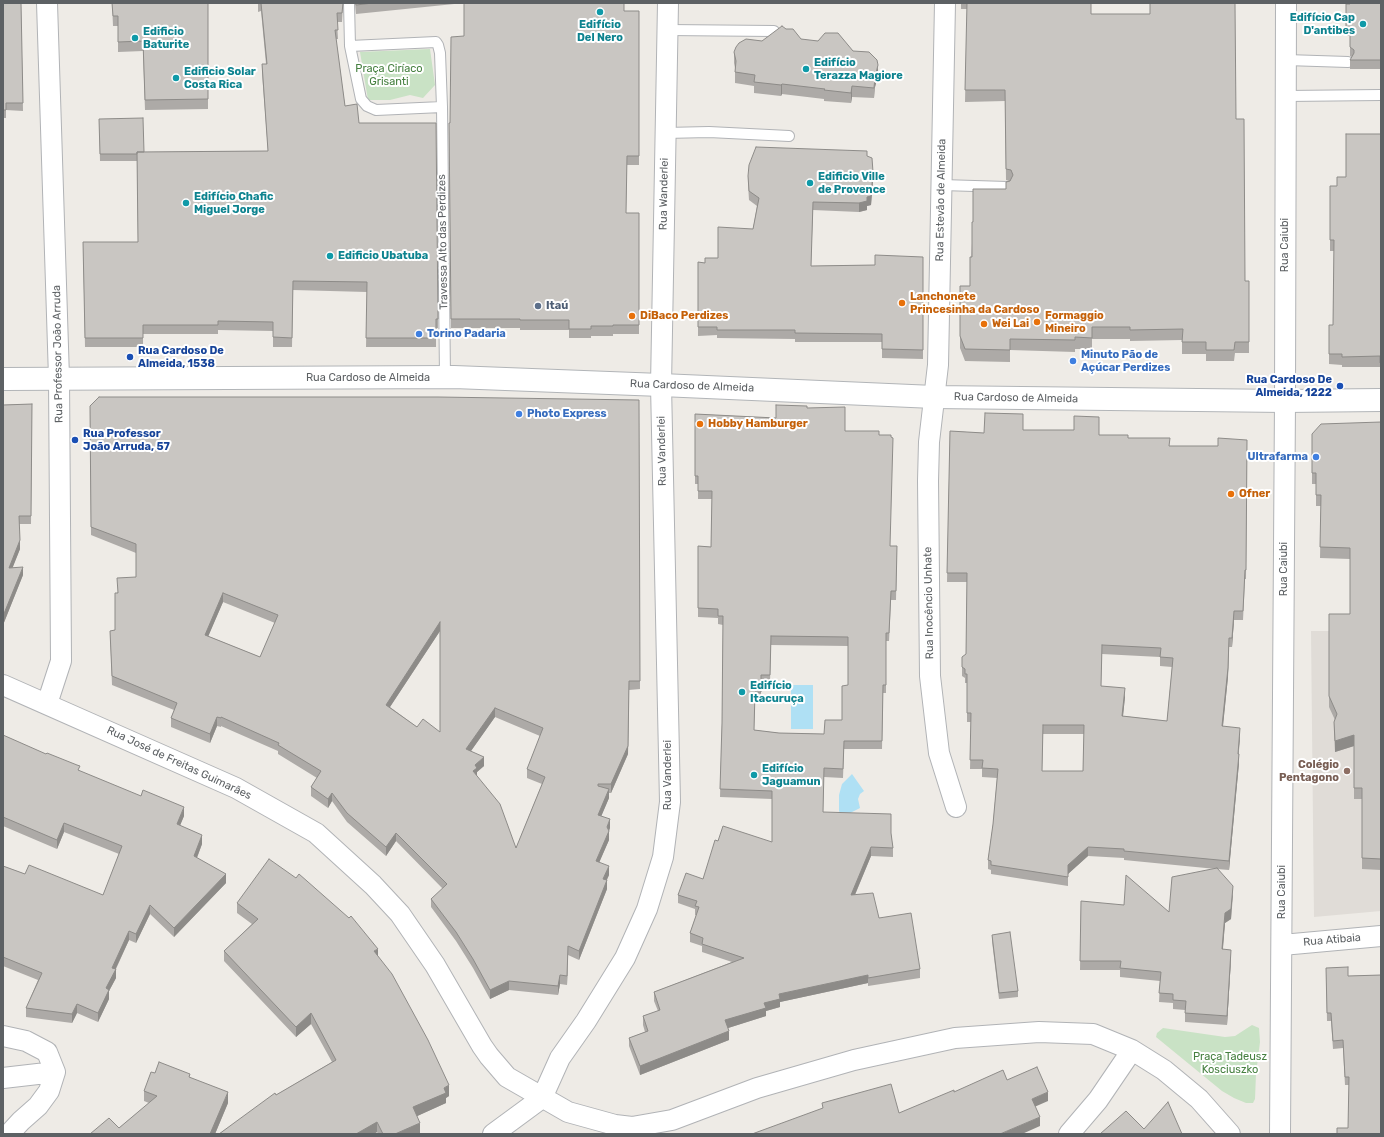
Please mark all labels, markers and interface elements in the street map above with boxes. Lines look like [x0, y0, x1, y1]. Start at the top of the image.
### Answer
marker: Edifício Del Nero [595, 7, 605, 17]
place label: Edifício Cap D'antibes [1290, 11, 1355, 37]
place label: Edifício Del Nero [577, 18, 623, 44]
marker: Edifício Cap D'antibes [1358, 19, 1368, 29]
place label: Edificio Baturite [143, 25, 189, 51]
marker: Edificio Baturite [130, 33, 140, 43]
place label: Edifício Terazza Magiore [814, 56, 903, 82]
park label: Praça Ciríaco Grisanti [355, 62, 423, 88]
marker: Edifício Terazza Magiore [801, 64, 811, 74]
place label: Edificio Solar Costa Rica [184, 65, 256, 91]
marker: Edificio Solar Costa Rica [171, 73, 181, 83]
street label: Rua Estevão de Almeida [933, 139, 949, 261]
street label: Rua Wanderlei [657, 158, 671, 230]
place label: Edificio Ville de Provence [818, 170, 886, 196]
street label: Travessa Alto das Perdizes [435, 174, 451, 310]
marker: Edificio Ville de Provence [805, 178, 815, 188]
place label: Edifício Chafic Miguel Jorge [194, 190, 273, 216]
marker: Edifício Chafic Miguel Jorge [181, 198, 191, 208]
street label: Rua Caiubi [1278, 218, 1292, 272]
place label: Edificio Ubatuba [338, 249, 428, 263]
marker: Edificio Ubatuba [325, 251, 335, 261]
street label: Rua Professor João Arruda [50, 285, 66, 423]
place label: Lanchonete Princesinha da Cardoso [910, 290, 1039, 316]
marker: Lanchonete Princesinha da Cardoso [897, 298, 907, 308]
place label: Itaú [546, 299, 568, 313]
marker: Itaú [533, 301, 543, 311]
place label: DiBaco Perdizes [640, 309, 728, 323]
place label: Formaggio Mineiro [1045, 309, 1104, 335]
marker: DiBaco Perdizes [627, 311, 637, 321]
place label: Wei Lai [992, 317, 1029, 331]
marker: Formaggio Mineiro [1032, 317, 1042, 327]
marker: Wei Lai [979, 319, 989, 329]
place label: Torino Padaria [427, 327, 506, 341]
marker: Torino Padaria [414, 329, 424, 339]
place label: Rua Cardoso De Almeida, 1538 [138, 344, 224, 370]
place label: Minuto Pão de Açúcar Perdizes [1081, 348, 1170, 374]
marker: Rua Cardoso De Almeida, 1538 [125, 352, 135, 362]
marker: Minuto Pão de Açúcar Perdizes [1068, 356, 1078, 366]
street label: Rua Cardoso de Almeida [306, 371, 430, 385]
place label: Rua Cardoso De Almeida, 1222 [1246, 373, 1332, 399]
street label: Rua Cardoso de Almeida [630, 377, 754, 395]
marker: Rua Cardoso De Almeida, 1222 [1335, 381, 1345, 391]
street label: Rua Cardoso de Almeida [954, 390, 1078, 406]
place label: Photo Express [527, 407, 607, 421]
marker: Photo Express [514, 409, 524, 419]
street label: Rua Vanderlei [655, 416, 669, 486]
place label: Hobby Hamburger [708, 417, 808, 431]
marker: Hobby Hamburger [695, 419, 705, 429]
place label: Rua Professor João Arruda, 57 [83, 427, 170, 453]
marker: Rua Professor João Arruda, 57 [70, 435, 80, 445]
place label: Ultrafarma [1248, 450, 1308, 464]
marker: Ultrafarma [1311, 452, 1321, 462]
place label: Ofner [1239, 487, 1270, 501]
marker: Ofner [1226, 489, 1236, 499]
street label: Rua Caiubi [1277, 542, 1291, 596]
street label: Rua Inocêncio Unhate [921, 547, 937, 659]
place label: Edifício Itacuruça [750, 679, 804, 705]
marker: Edifício Itacuruça [737, 687, 747, 697]
street label: Rua José de Freitas Guimarães [105, 724, 253, 802]
street label: Rua Vanderlei [661, 740, 675, 810]
place label: Colégio Pentagono [1279, 758, 1339, 784]
place label: Edifício Jaguamun [762, 762, 821, 788]
marker: Colégio Pentagono [1342, 766, 1352, 776]
marker: Edifício Jaguamun [749, 770, 759, 780]
street label: Rua Caiubi [1275, 865, 1289, 919]
street label: Rua Atibaia [1303, 931, 1361, 949]
park label: Praça Tadeusz Kosciuszko [1193, 1050, 1267, 1076]

